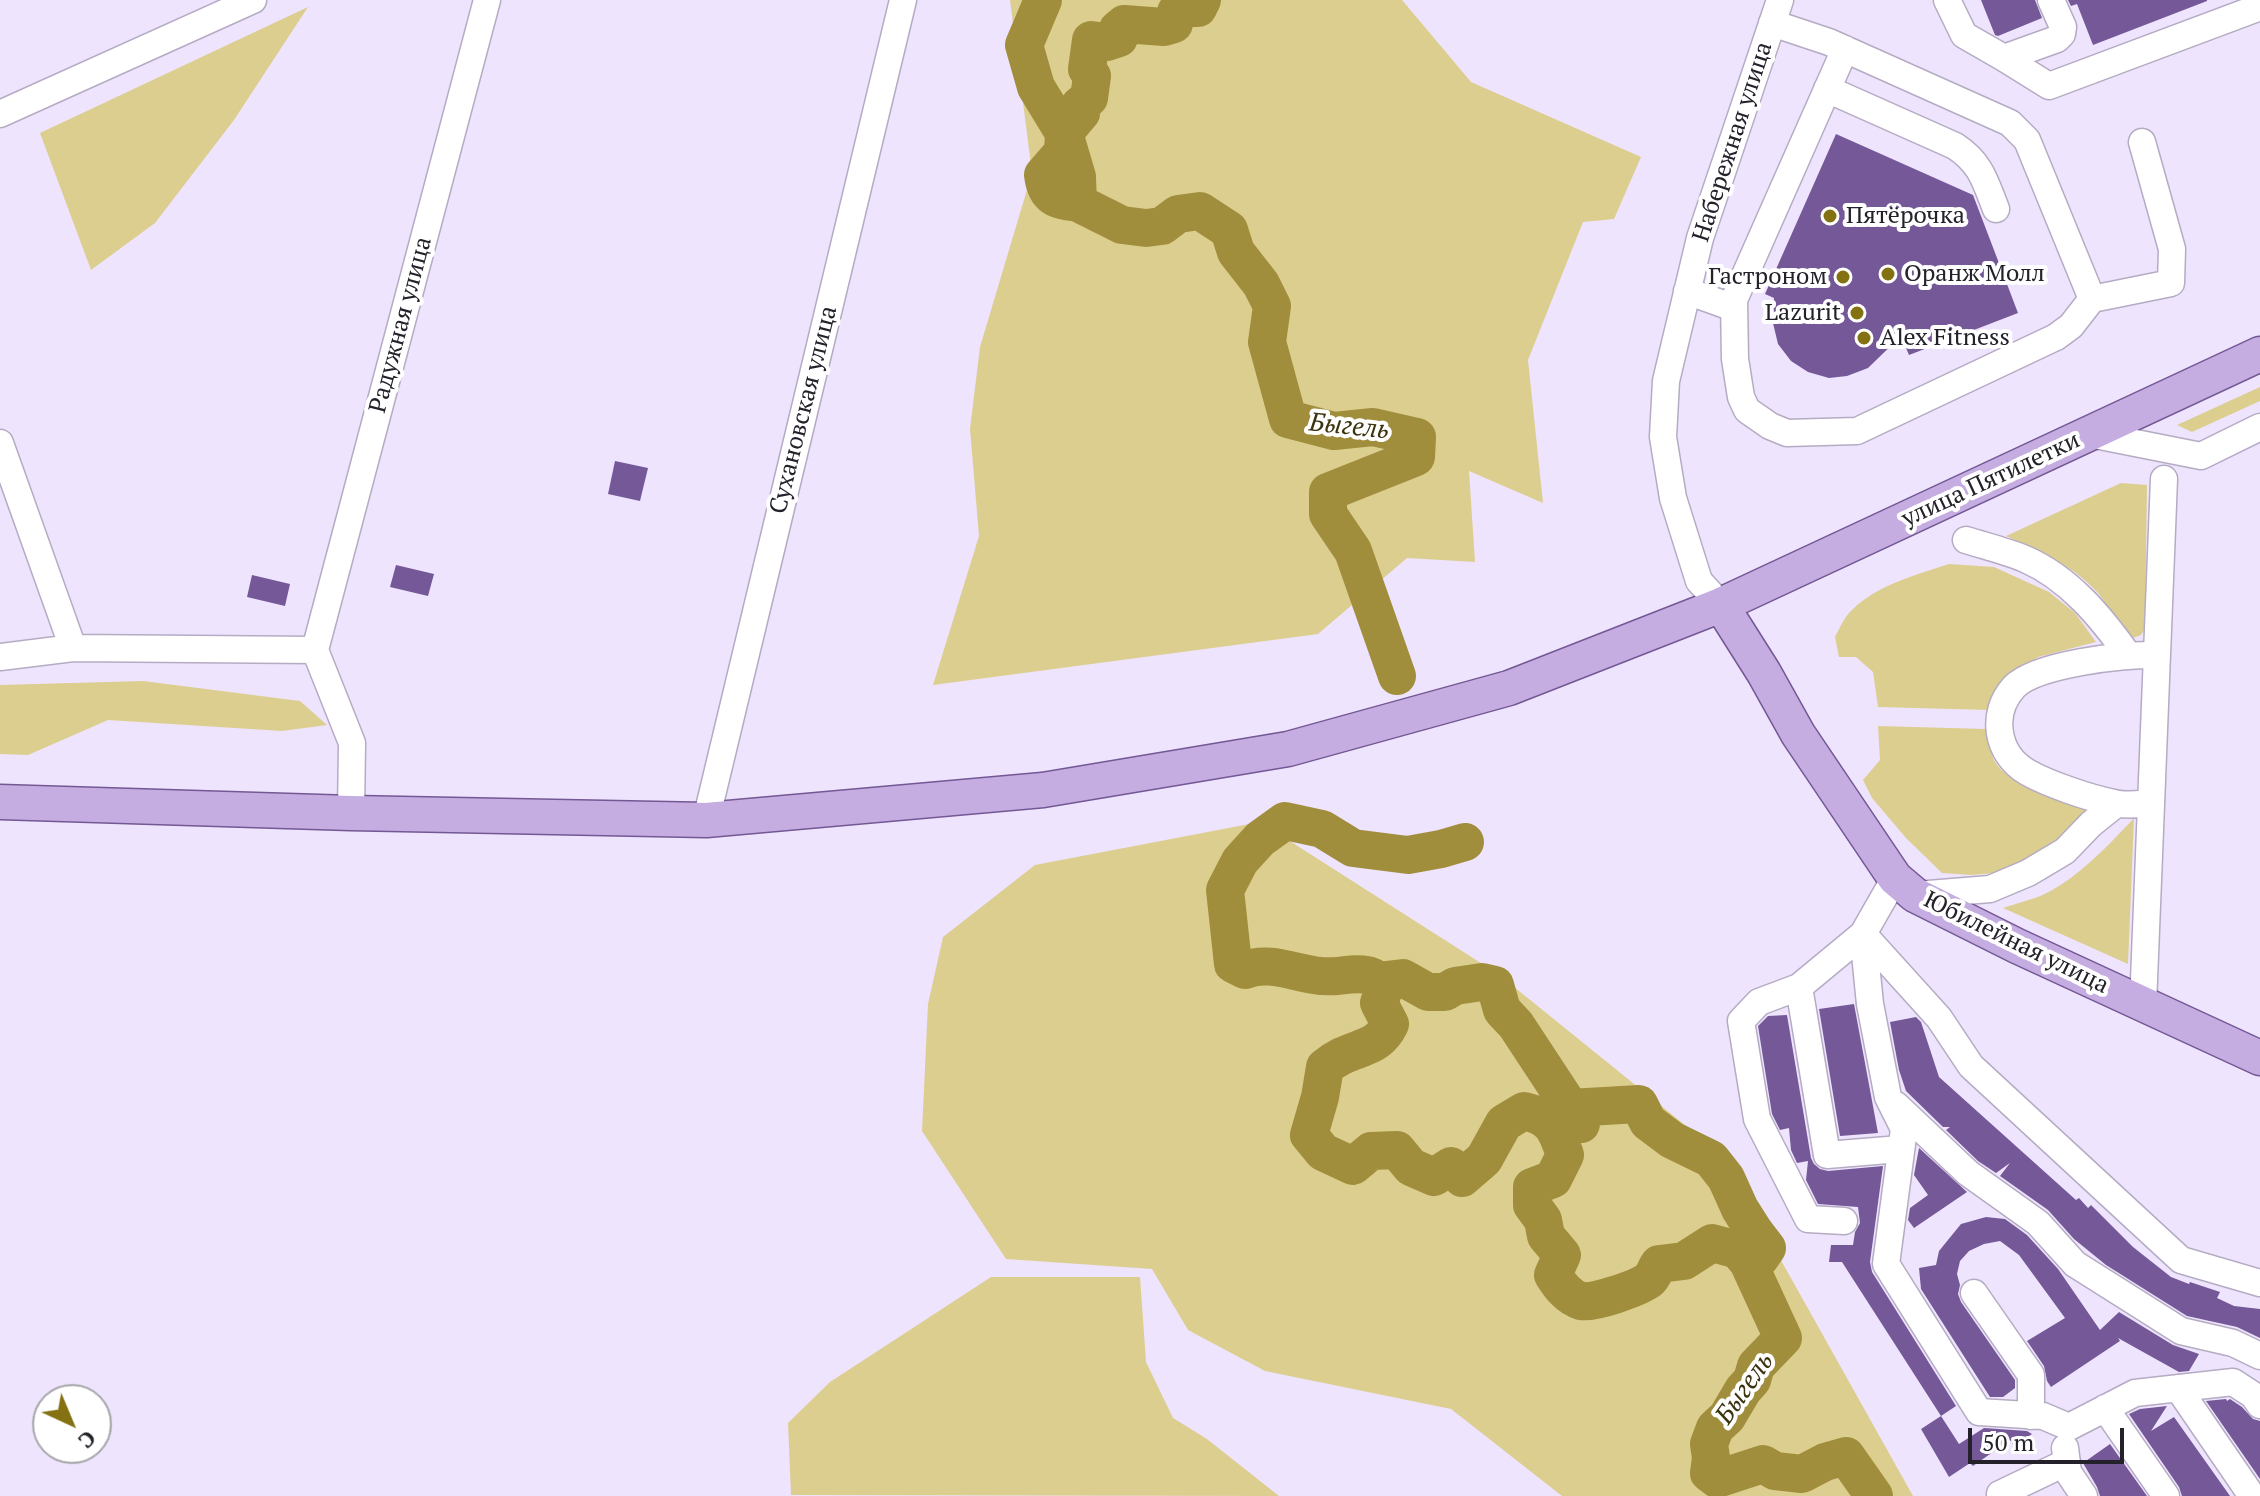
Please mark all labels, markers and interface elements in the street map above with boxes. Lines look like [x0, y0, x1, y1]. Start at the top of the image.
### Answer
street label: Набережная улица [1687, 38, 1779, 246]
place label: Пятёрочка [1846, 202, 1965, 230]
marker: Пятёрочка [1821, 207, 1839, 225]
street label: Радужная улица [364, 234, 438, 416]
place label: Оранж Молл [1904, 260, 2045, 288]
place label: Гастроном [1708, 263, 1827, 291]
marker: Оранж Молл [1879, 265, 1897, 283]
marker: Гастроном [1834, 268, 1852, 286]
place label: Lazurit [1765, 299, 1841, 327]
street label: Сухановская улица [764, 303, 844, 517]
marker: Lazurit [1848, 304, 1866, 322]
place label: Alex Fitness [1880, 324, 2010, 352]
marker: Alex Fitness [1855, 329, 1873, 347]
water label: Быгель [1308, 407, 1390, 447]
street label: улица Пятилетки [1897, 426, 2085, 534]
street label: Юбилейная улица [1919, 886, 2113, 1000]
water label: Быгель [1709, 1347, 1781, 1431]
north arrow [32, 1384, 112, 1464]
scale bar [1972, 1412, 2128, 1462]
text: С [72, 1425, 103, 1456]
text: 50 m [1982, 1426, 2034, 1458]

